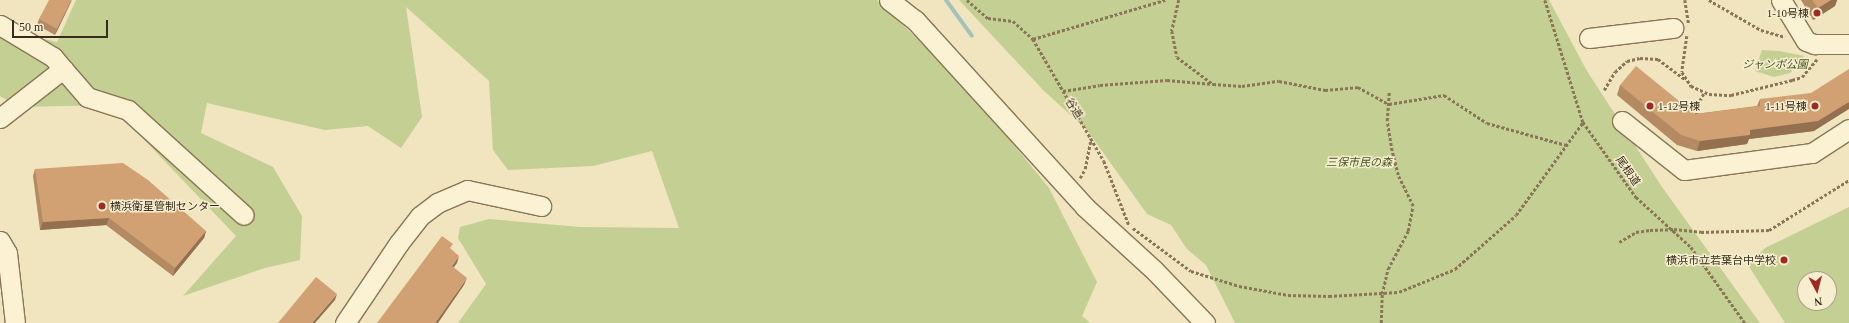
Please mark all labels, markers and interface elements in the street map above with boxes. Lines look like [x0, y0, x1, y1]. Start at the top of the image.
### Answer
place label: 1-10号棟 [1767, 6, 1809, 20]
marker: 1-10号棟 [1812, 8, 1822, 18]
scale bar [14, 12, 110, 38]
text: 50 m [19, 20, 43, 34]
park label: ジャンボ公園 [1742, 57, 1808, 71]
street label: 谷道 [1063, 95, 1085, 121]
place label: 1-12号棟 [1658, 99, 1700, 113]
place label: 1-11号棟 [1765, 99, 1807, 113]
marker: 1-12号棟 [1645, 101, 1655, 111]
marker: 1-11号棟 [1810, 101, 1820, 111]
street label: 尾根道 [1613, 154, 1643, 188]
park label: 三保市民の森 [1326, 155, 1392, 169]
place label: 横浜衛星管制センター [110, 199, 220, 213]
marker: 横浜衛星管制センター [97, 201, 107, 211]
place label: 横浜市立若葉台中学校 [1666, 253, 1776, 267]
marker: 横浜市立若葉台中学校 [1779, 255, 1789, 265]
north arrow [1797, 271, 1837, 311]
text: N [1814, 295, 1823, 308]

